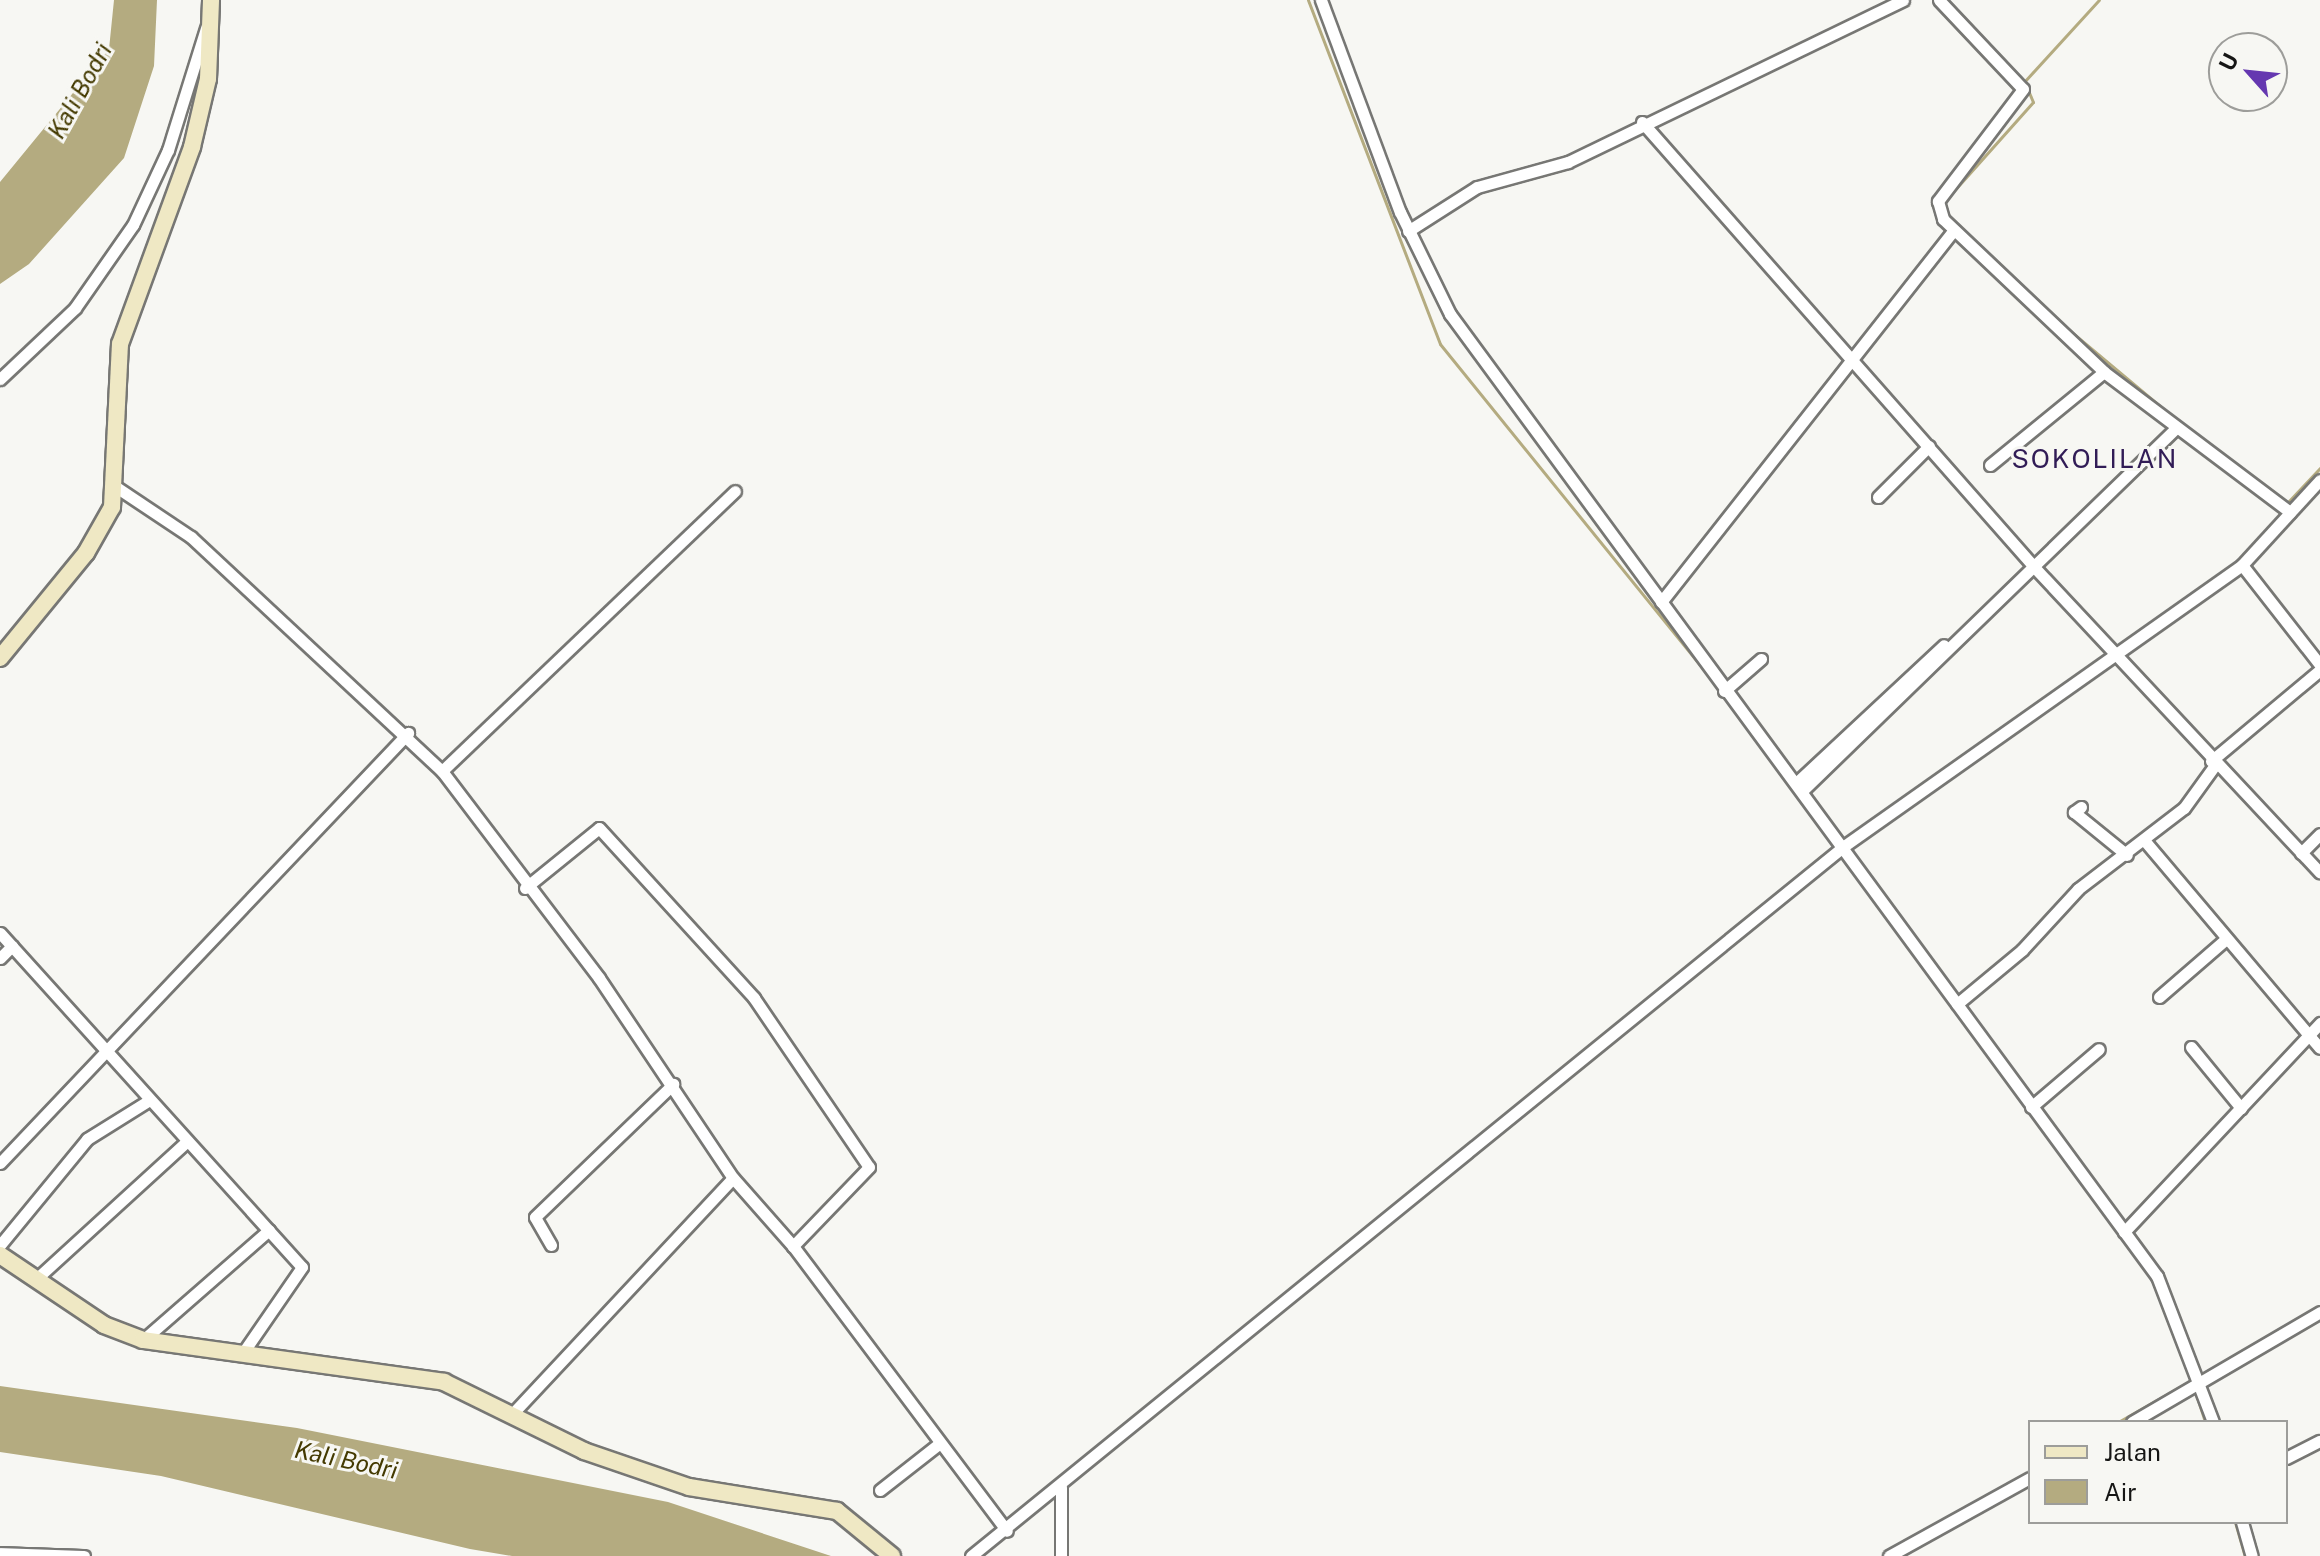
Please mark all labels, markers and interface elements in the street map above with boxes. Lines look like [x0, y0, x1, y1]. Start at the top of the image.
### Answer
north arrow [2208, 32, 2288, 112]
water label: Kali Bodri [42, 38, 118, 144]
text: U [2213, 49, 2244, 75]
district label: SOKOLILAN [2012, 443, 2178, 475]
legend [2028, 1420, 2288, 1524]
water label: Kali Bodri [292, 1435, 400, 1485]
text: Jalan [2104, 1438, 2161, 1466]
text: Air [2104, 1478, 2137, 1506]

